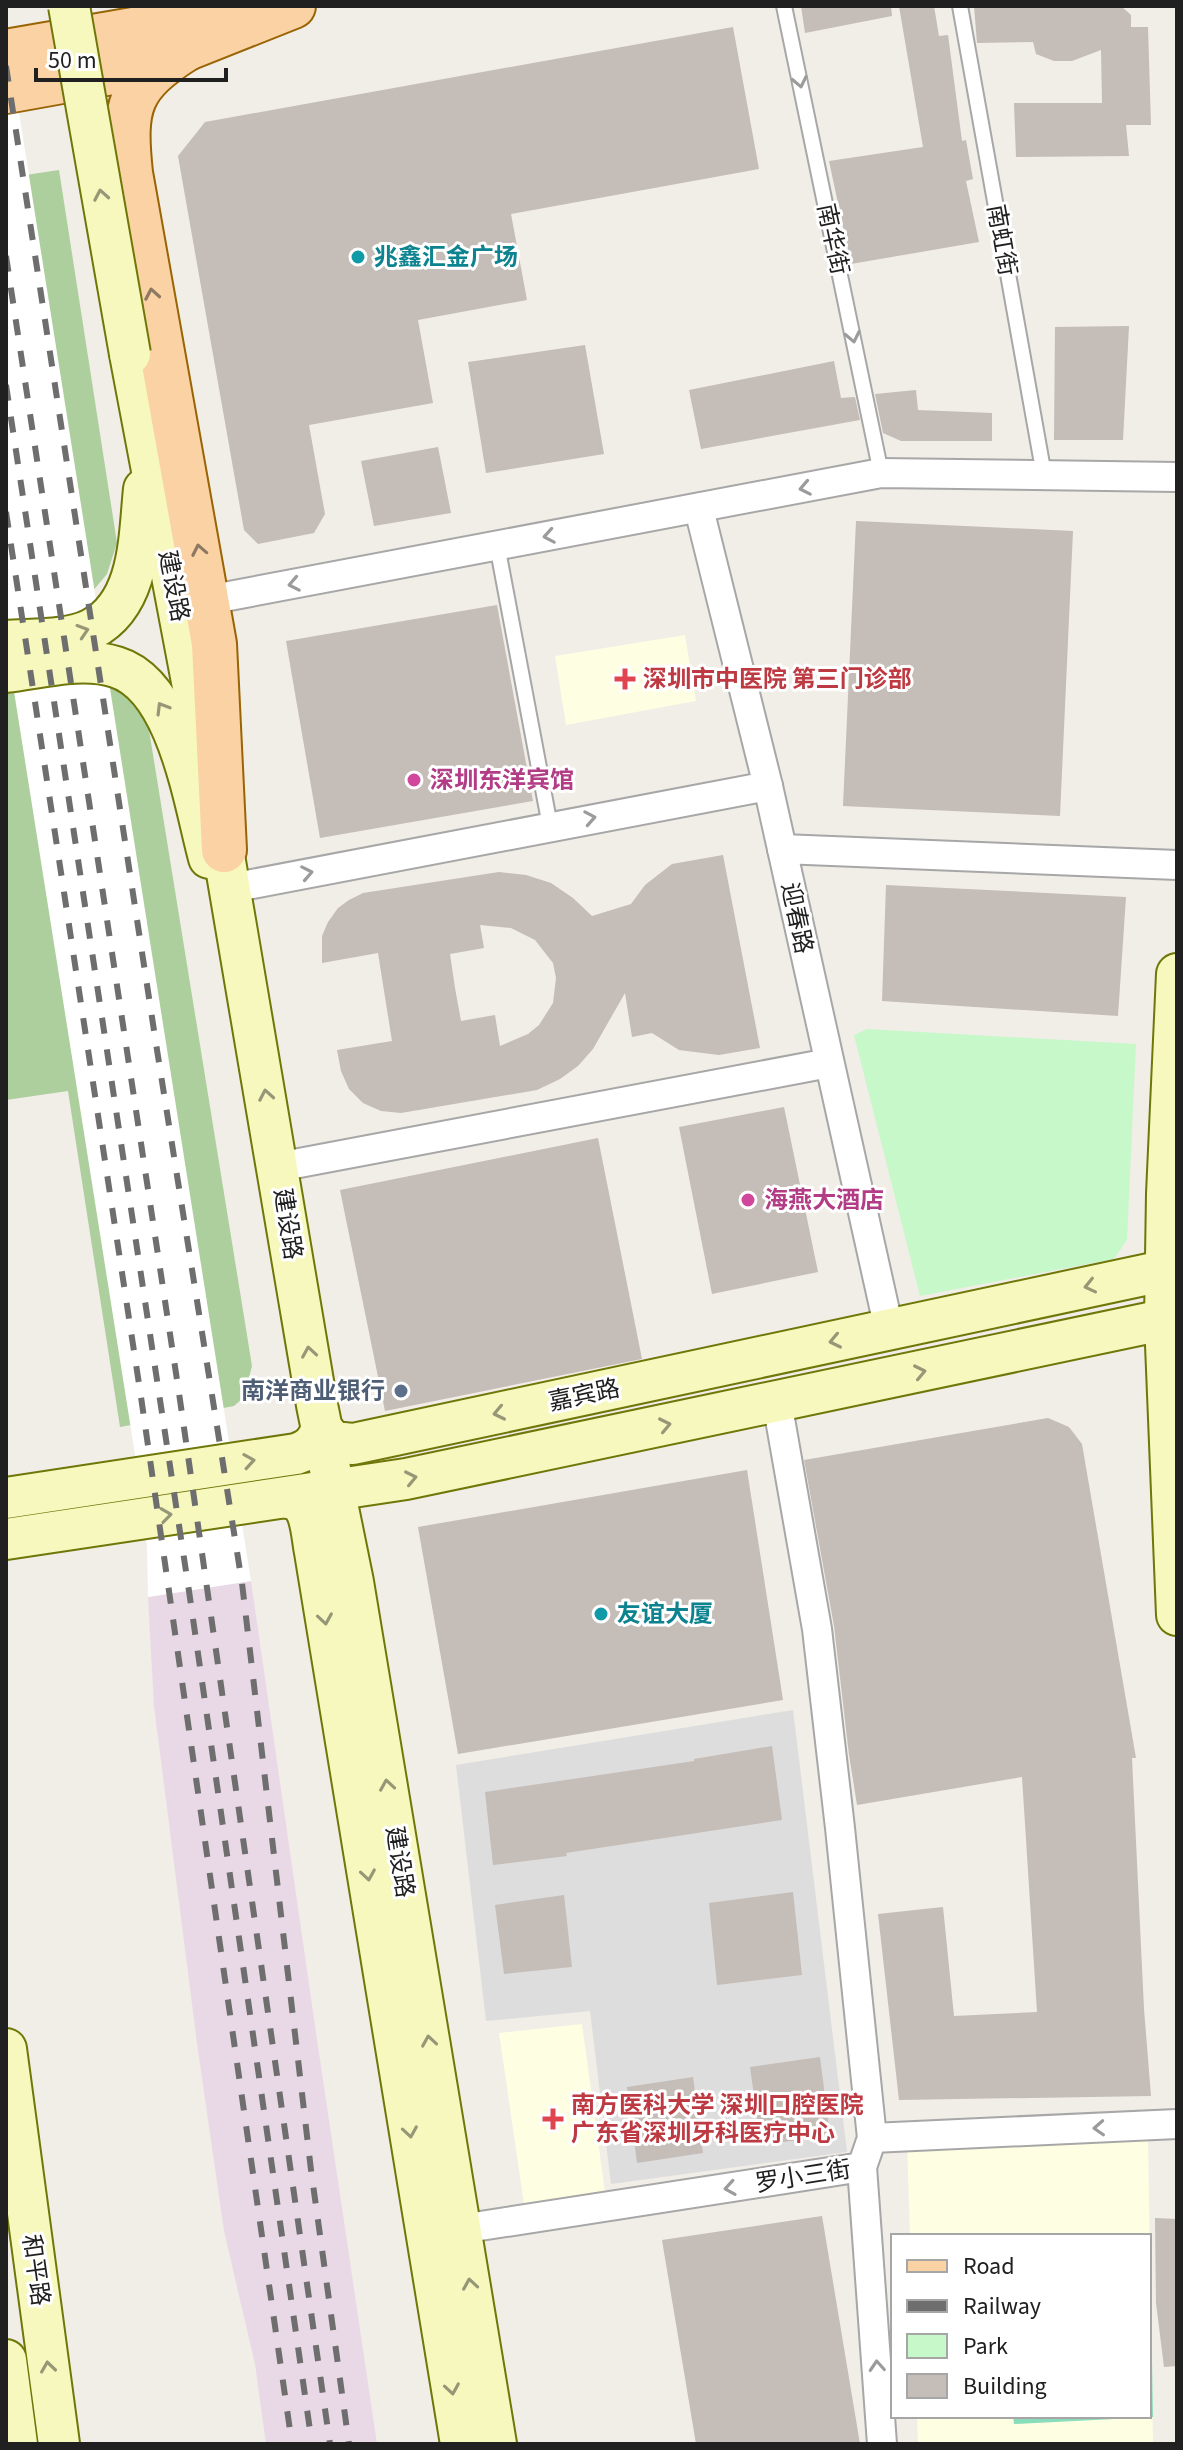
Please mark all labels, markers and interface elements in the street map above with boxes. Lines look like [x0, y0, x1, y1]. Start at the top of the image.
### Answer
scale bar [36, 32, 226, 82]
text: 50 m [48, 43, 97, 78]
one-way arrow [791, 75, 808, 89]
one-way arrow [94, 188, 111, 202]
street label: 南华街 [808, 200, 857, 278]
street label: 南虹街 [978, 202, 1025, 279]
place label: 兆鑫汇金广场 [374, 240, 518, 275]
marker: 兆鑫汇金广场 [349, 248, 367, 266]
one-way arrow [144, 288, 161, 301]
one-way arrow [844, 330, 861, 343]
one-way arrow [798, 478, 811, 495]
one-way arrow [542, 526, 556, 543]
one-way arrow [191, 543, 208, 557]
street label: 建设路 [149, 547, 198, 625]
one-way arrow [287, 574, 300, 591]
one-way arrow [75, 624, 89, 640]
place label: 深圳市中医院 第三门诊部 [643, 662, 912, 697]
marker: 深圳市中医院 第三门诊部 [614, 668, 636, 690]
one-way arrow [156, 702, 172, 717]
place label: 深圳东洋宾馆 [430, 763, 574, 798]
marker: 深圳东洋宾馆 [405, 771, 423, 789]
one-way arrow [583, 811, 597, 828]
one-way arrow [301, 866, 314, 883]
street label: 迎春路 [772, 879, 821, 957]
one-way arrow [258, 1089, 275, 1102]
place label: 海燕大酒店 [764, 1183, 884, 1218]
street label: 建设路 [265, 1186, 310, 1262]
marker: 海燕大酒店 [739, 1191, 757, 1209]
one-way arrow [1083, 1277, 1097, 1294]
one-way arrow [829, 1332, 843, 1349]
one-way arrow [301, 1345, 318, 1359]
one-way arrow [913, 1364, 926, 1381]
street label: 嘉宾路 [545, 1371, 623, 1420]
place label: 南洋商业银行 [241, 1374, 385, 1409]
marker: 南洋商业银行 [392, 1382, 410, 1400]
one-way arrow [492, 1404, 506, 1421]
one-way arrow [658, 1417, 672, 1434]
one-way arrow [242, 1453, 256, 1470]
one-way arrow [404, 1470, 417, 1487]
one-way arrow [159, 1507, 173, 1524]
place label: 友谊大厦 [617, 1597, 713, 1632]
marker: 友谊大厦 [592, 1605, 610, 1623]
one-way arrow [316, 1612, 333, 1626]
one-way arrow [379, 1778, 396, 1792]
street label: 建设路 [377, 1824, 422, 1900]
one-way arrow [358, 1869, 375, 1882]
one-way arrow [422, 2034, 439, 2048]
place label: 南方医科大学 深圳口腔医院 广东省深圳牙科医疗中心 [571, 2088, 864, 2151]
marker: 南方医科大学 深圳口腔医院 广东省深圳牙科医疗中心 [542, 2108, 564, 2130]
one-way arrow [1092, 2119, 1105, 2136]
one-way arrow [401, 2125, 418, 2139]
street label: 罗小三街 [753, 2152, 853, 2201]
one-way arrow [723, 2178, 736, 2195]
street label: 和平路 [13, 2232, 58, 2308]
legend [891, 2234, 1151, 2418]
text: Road [963, 2249, 1015, 2284]
one-way arrow [462, 2277, 479, 2291]
text: Railway [963, 2289, 1041, 2324]
text: Park [963, 2329, 1008, 2364]
one-way arrow [869, 2359, 886, 2372]
one-way arrow [40, 2360, 57, 2373]
text: Building [963, 2369, 1047, 2404]
one-way arrow [443, 2382, 460, 2395]

